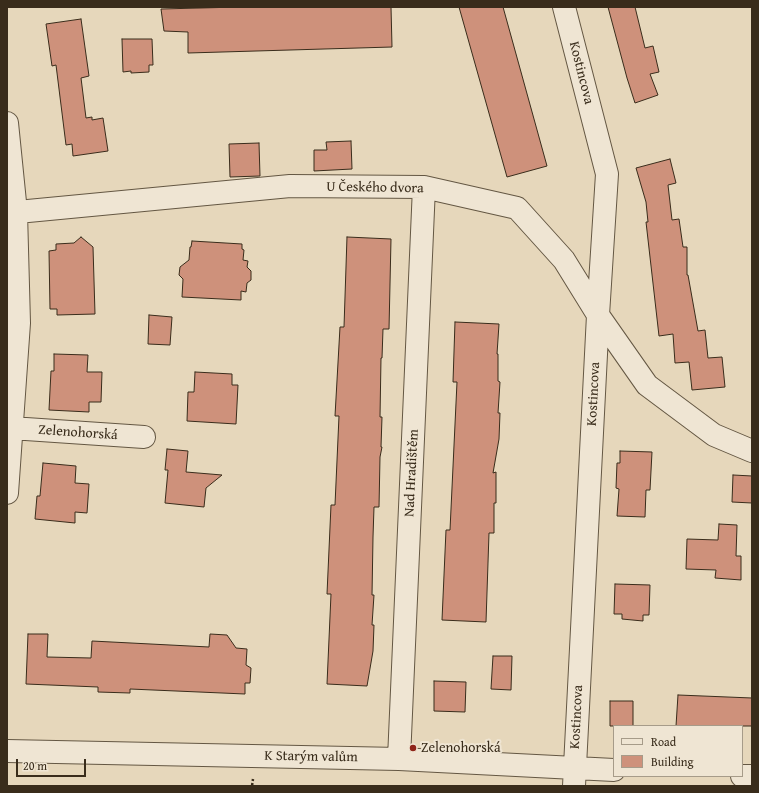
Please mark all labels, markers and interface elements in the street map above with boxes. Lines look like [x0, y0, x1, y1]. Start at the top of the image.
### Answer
street label: Kostincova [565, 40, 597, 106]
street label: U Českého dvora [326, 179, 424, 197]
street label: Kostincova [584, 362, 604, 426]
street label: Zelenohorská [38, 422, 118, 444]
street label: Nad Hradištěm [401, 429, 423, 517]
street label: Kostincova [567, 685, 587, 749]
legend [613, 725, 743, 777]
text: Road [651, 733, 676, 750]
place label: Zelenohorská [421, 740, 501, 756]
marker: Zelenohorská [408, 743, 418, 753]
street label: K Starým valům [264, 748, 358, 766]
scale bar [18, 751, 88, 777]
text: Building [651, 753, 694, 770]
text: 20 m [23, 757, 47, 774]

